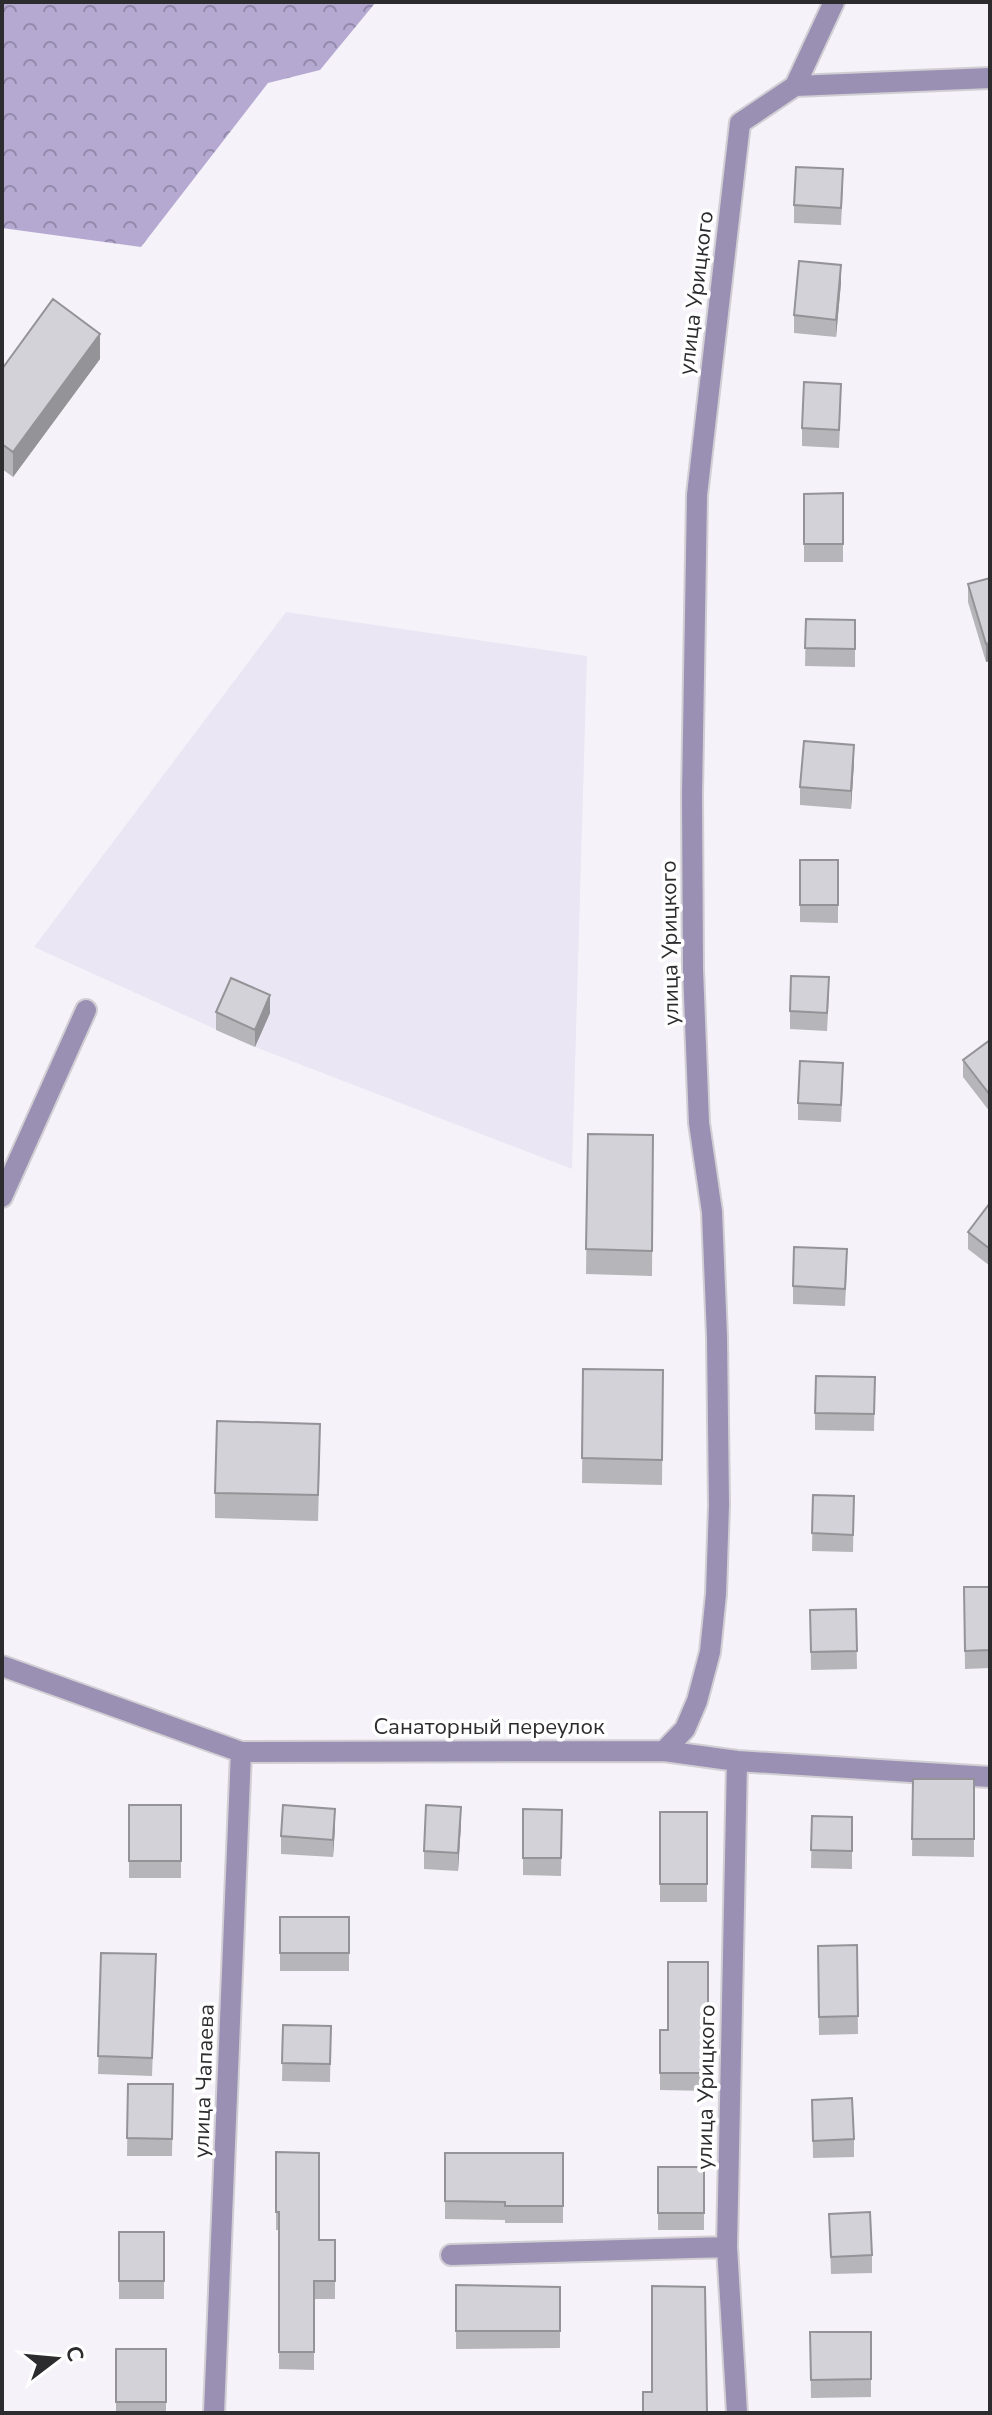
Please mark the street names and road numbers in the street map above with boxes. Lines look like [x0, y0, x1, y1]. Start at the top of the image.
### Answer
street label: улица Урицкого [671, 209, 721, 377]
street label: улица Урицкого [654, 860, 686, 1026]
street label: Санаторный переулок [373, 1712, 605, 1742]
street label: улица Чапаева [186, 2003, 222, 2159]
street label: улица Урицкого [690, 2004, 722, 2170]

